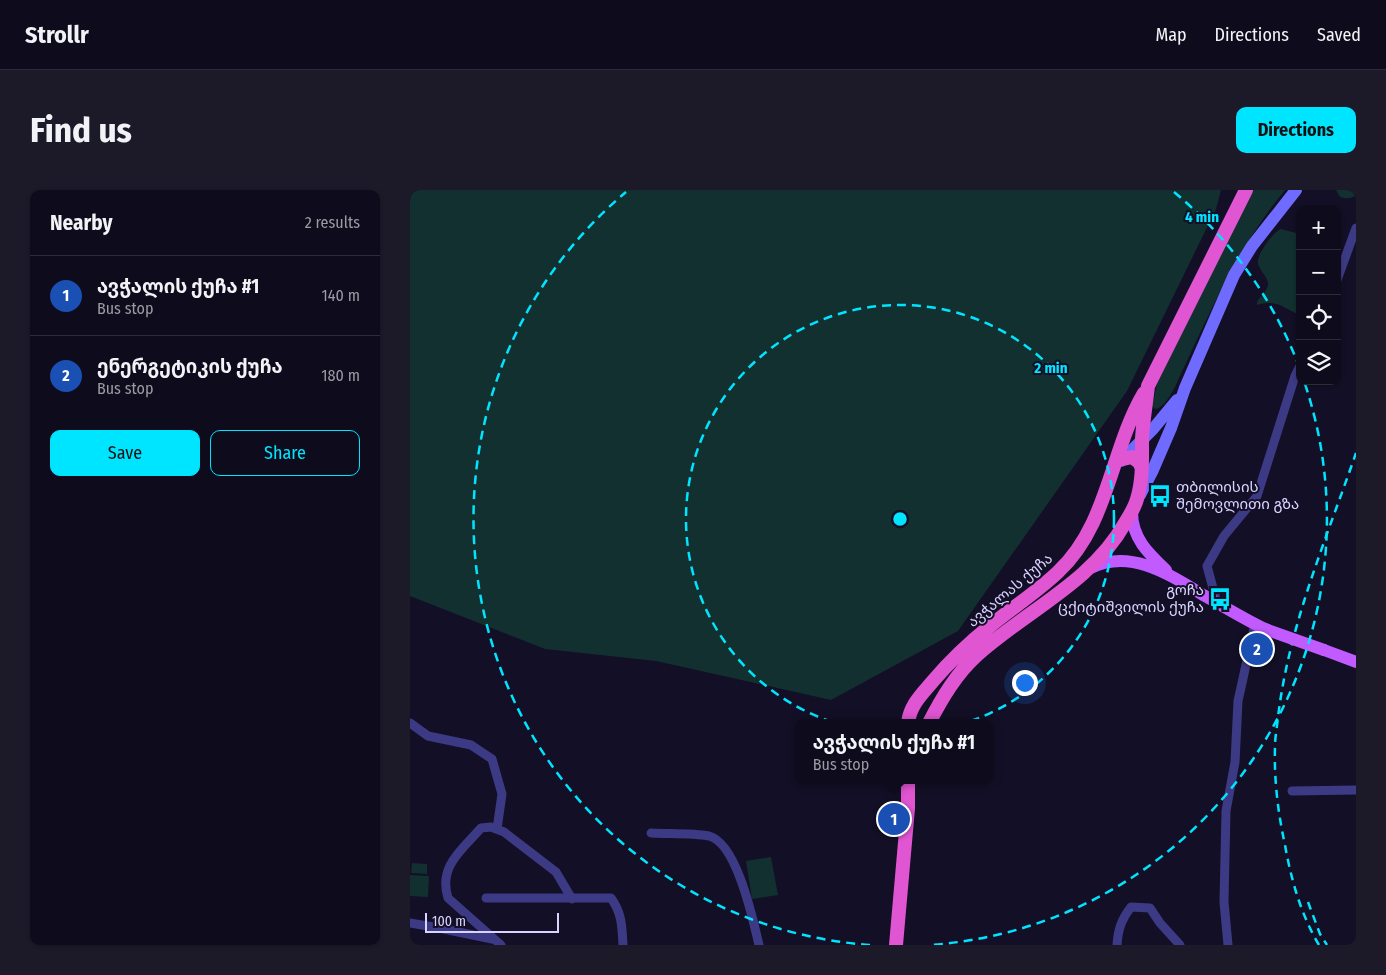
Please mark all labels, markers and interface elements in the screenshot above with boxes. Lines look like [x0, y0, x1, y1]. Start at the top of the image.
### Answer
text: Strollr [25, 21, 89, 49]
text: Map [1155, 24, 1187, 46]
text: Directions [1215, 24, 1289, 46]
text: Saved [1317, 24, 1361, 46]
button: Directions [1236, 107, 1356, 153]
text: Find us [30, 109, 132, 151]
map controls [1296, 205, 1341, 385]
button: + [1296, 205, 1341, 250]
text: 4 min [1185, 208, 1219, 226]
text: Nearby [50, 210, 112, 236]
text: 2 results [305, 213, 360, 232]
button: − [1296, 250, 1341, 295]
text: ავჭალის ქუჩა #1 [97, 275, 259, 298]
text: 1 [63, 286, 69, 305]
text: 140 m [322, 286, 360, 305]
button: locate [1296, 295, 1341, 340]
text: Bus stop [97, 299, 153, 318]
button: layers [1296, 340, 1341, 385]
text: ენერგეტიკის ქუჩა [97, 355, 283, 378]
text: 2 min [1033, 359, 1068, 377]
text: 2 [62, 366, 70, 385]
text: 180 m [321, 366, 360, 385]
text: Bus stop [97, 379, 153, 398]
button: Save [50, 430, 200, 476]
button: Share [210, 430, 360, 476]
place label: თბილისის შემოვლითი გზა [1176, 478, 1299, 513]
bus stop icon: თბილისის შემოვლითი გზა [1147, 483, 1173, 509]
centre of rings [891, 510, 909, 528]
street label: ავჭალას ქუჩა [964, 549, 1056, 631]
place label: გოჩა ცქიტიშვილის ქუჩა [1058, 581, 1204, 616]
bus stop icon: გოჩა ცქიტიშვილის ქუჩა [1207, 586, 1233, 612]
pin: 2 [1241, 630, 1273, 668]
your location [1012, 670, 1038, 696]
popup [795, 719, 993, 784]
text: ავჭალის ქუჩა #1 [813, 731, 975, 754]
text: Bus stop [813, 755, 869, 774]
pin: 1 [878, 800, 910, 838]
scale bar [425, 910, 559, 933]
text: 100 m [432, 913, 466, 930]

